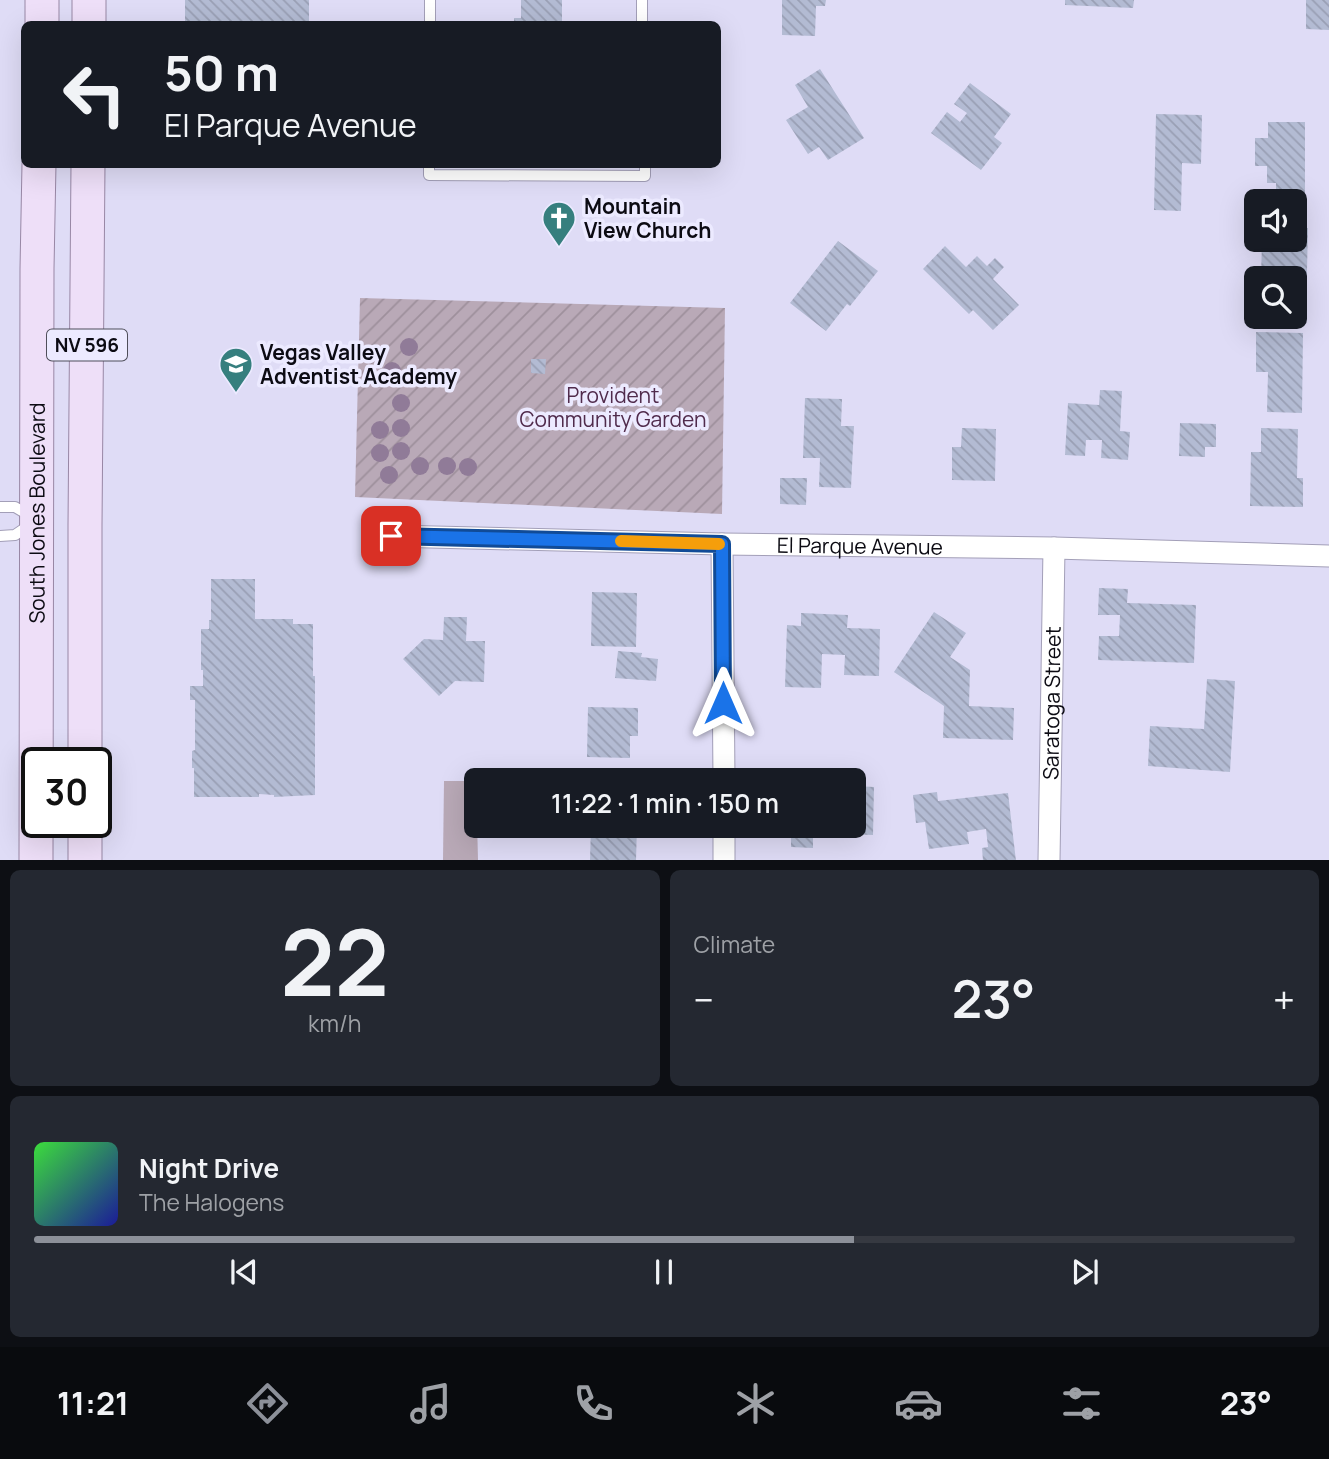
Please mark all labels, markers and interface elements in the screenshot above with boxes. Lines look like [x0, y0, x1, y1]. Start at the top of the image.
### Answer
text: 50 m [164, 39, 279, 106]
icon: left [49, 49, 140, 140]
text: El Parque Avenue [164, 103, 417, 147]
map controls [1244, 189, 1307, 329]
button: sound [1244, 189, 1307, 252]
place label: Mountain View Church [584, 192, 711, 244]
church icon: Mountain View Church [540, 199, 578, 248]
button: search [1244, 266, 1307, 329]
road number: NV 596 [47, 330, 127, 360]
place label: Vegas Valley Adventist Academy [260, 338, 457, 390]
school or university icon: Vegas Valley Adventist Academy [217, 345, 255, 394]
park label: Provident Community Garden [520, 381, 707, 433]
street label: South Jones Boulevard [22, 402, 51, 624]
pin [361, 506, 421, 566]
icon: arrive [372, 517, 410, 555]
street label: El Parque Avenue [777, 531, 943, 561]
street label: Saratoga Street [1036, 626, 1067, 780]
position arrow [686, 666, 760, 740]
speed limit sign: 30 [21, 747, 112, 838]
text: 11:22 · 1 min · 150 m [551, 785, 779, 821]
text: 22 [281, 899, 389, 1023]
text: Climate [694, 928, 775, 960]
text: 23° [952, 963, 1035, 1034]
text: − [694, 973, 714, 1025]
text: + [1273, 973, 1295, 1025]
text: km/h [308, 1007, 362, 1039]
text: Night Drive [139, 1150, 279, 1186]
text: The Halogens [139, 1186, 284, 1218]
icon: previous [225, 1253, 263, 1291]
icon: pause [645, 1253, 683, 1291]
icon: next [1066, 1253, 1104, 1291]
icon: directions [243, 1379, 292, 1428]
icon: music [406, 1379, 455, 1428]
icon: phone [569, 1379, 618, 1428]
icon: climate [731, 1379, 780, 1428]
icon: car [894, 1379, 943, 1428]
icon: filters [1057, 1379, 1106, 1428]
text: 11:21 [57, 1381, 129, 1425]
text: 23° [1220, 1381, 1272, 1425]

